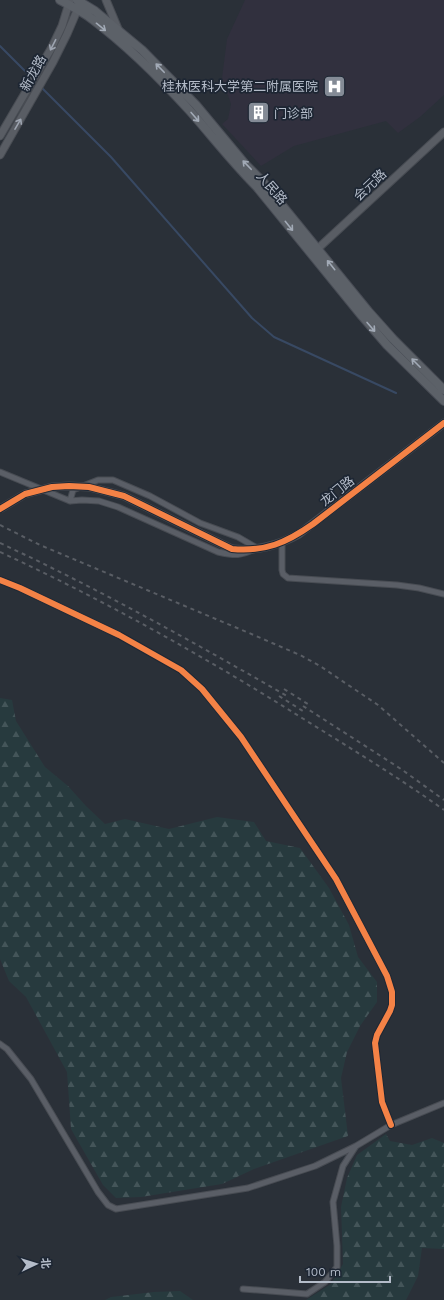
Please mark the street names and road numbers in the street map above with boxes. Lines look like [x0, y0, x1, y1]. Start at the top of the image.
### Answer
street label: 新龙路 [17, 52, 49, 94]
street label: 会元路 [351, 166, 389, 204]
street label: 人民路 [254, 168, 290, 208]
street label: 龙门路 [317, 473, 357, 509]

